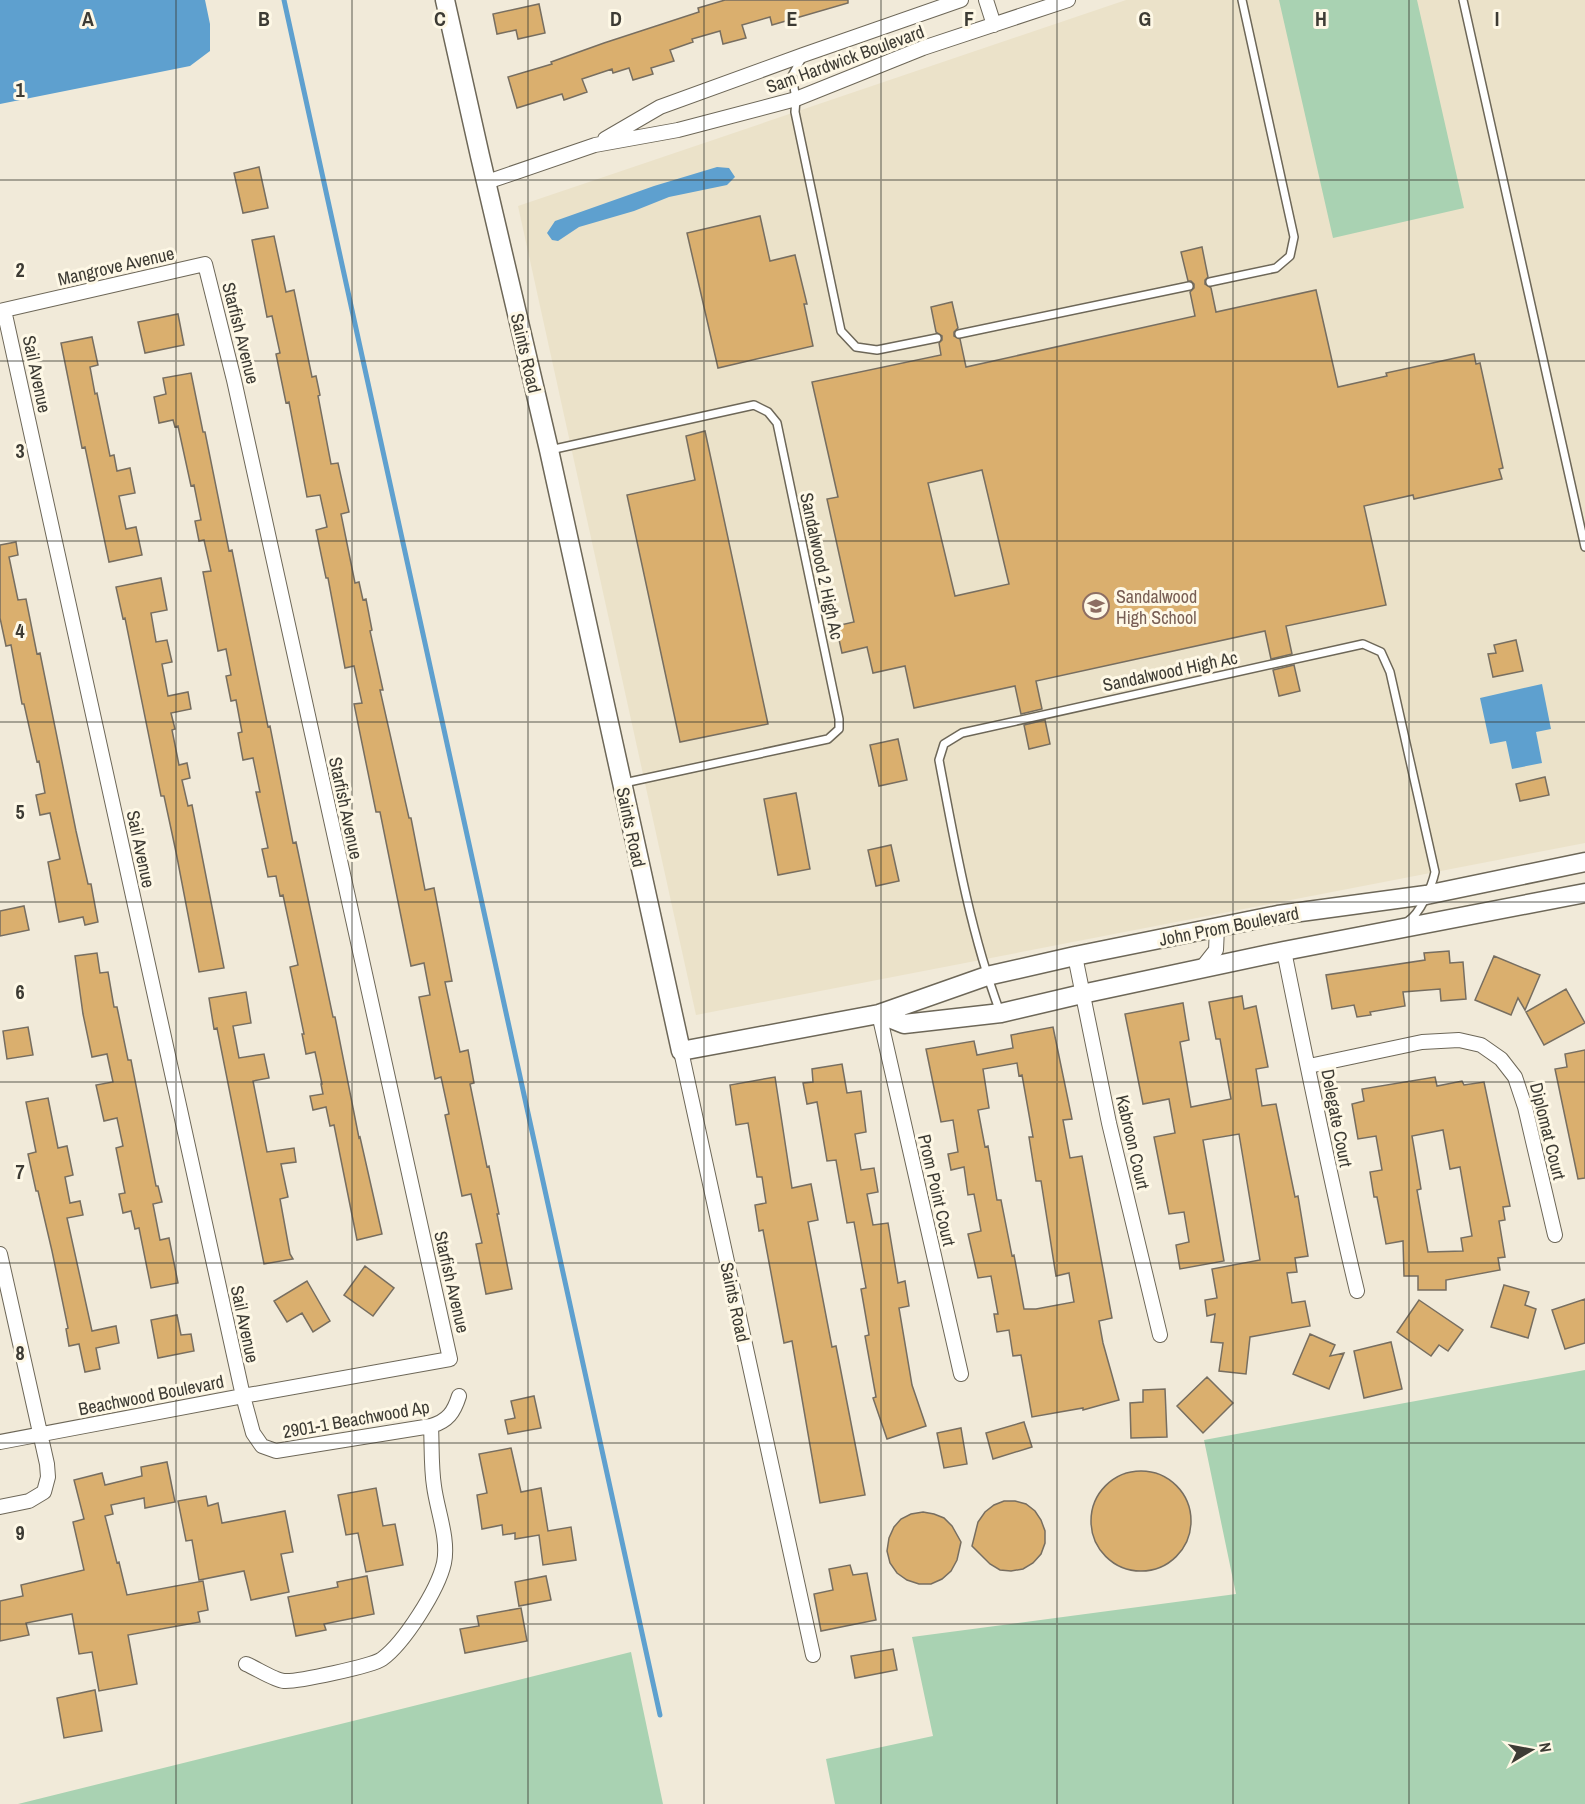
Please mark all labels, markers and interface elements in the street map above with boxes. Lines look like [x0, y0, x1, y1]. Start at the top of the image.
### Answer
text: A [82, 5, 94, 32]
text: B [258, 5, 270, 32]
text: C [434, 5, 446, 32]
text: D [610, 5, 622, 32]
text: E [787, 5, 798, 32]
text: F [964, 5, 974, 32]
text: G [1139, 5, 1151, 32]
text: H [1315, 5, 1327, 32]
text: I [1495, 5, 1499, 32]
street label: Sam Hardwick Boulevard [762, 19, 928, 99]
text: 1 [15, 76, 25, 103]
street label: Mangrove Avenue [55, 240, 177, 292]
text: 2 [15, 256, 25, 283]
street label: Starfish Avenue [216, 280, 266, 386]
street label: Saints Road [505, 311, 547, 395]
street label: Sail Avenue [17, 333, 57, 415]
text: 3 [15, 437, 25, 464]
street label: Sandalwood 2 High Ac [794, 490, 850, 642]
place label: Sandalwood High School [1116, 584, 1197, 630]
school or university icon: Sandalwood High School [1081, 591, 1111, 621]
text: 4 [15, 617, 25, 644]
street label: Sandalwood High Ac [1100, 645, 1240, 697]
street label: Starfish Avenue [323, 755, 369, 861]
street label: Saints Road [610, 785, 652, 869]
text: 5 [15, 798, 25, 825]
street label: Sail Avenue [121, 808, 161, 890]
street label: John Prom Boulevard [1157, 900, 1301, 952]
text: 6 [15, 978, 25, 1005]
street label: Delegate Court [1315, 1067, 1359, 1169]
street label: Diplomat Court [1524, 1080, 1572, 1182]
street label: Kabroon Court [1110, 1092, 1156, 1192]
street label: Prom Point Court [912, 1132, 962, 1248]
text: 7 [15, 1158, 25, 1185]
street label: Starfish Avenue [428, 1229, 476, 1335]
street label: Saints Road [714, 1260, 756, 1344]
street label: Sail Avenue [225, 1283, 265, 1365]
text: 8 [15, 1339, 25, 1366]
street label: Beachwood Boulevard [76, 1369, 226, 1421]
street label: 2901-1 Beachwood Ap [281, 1394, 431, 1444]
text: 9 [15, 1519, 25, 1546]
north arrow [1501, 1720, 1561, 1780]
text: N [1534, 1741, 1557, 1754]

